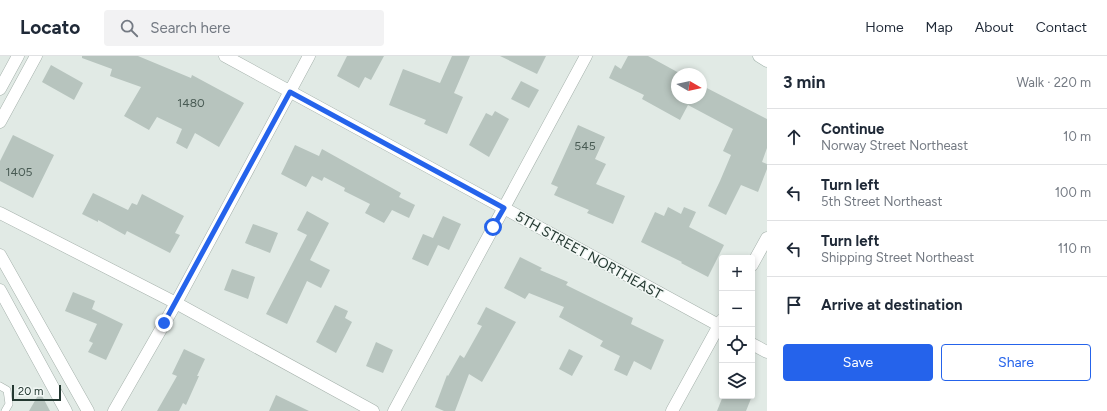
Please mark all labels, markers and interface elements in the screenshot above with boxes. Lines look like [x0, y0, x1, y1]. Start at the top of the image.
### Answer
search box [104, 10, 384, 46]
text: Locato [20, 16, 80, 39]
icon: search [118, 17, 140, 39]
text: Search here [150, 19, 230, 37]
text: Home [865, 19, 904, 36]
text: Map [926, 19, 953, 36]
text: About [975, 19, 1014, 36]
text: Contact [1036, 19, 1087, 36]
north arrow [671, 68, 707, 104]
text: 3 min [783, 72, 825, 92]
text: Walk · 220 m [1016, 75, 1091, 90]
house number: 1480 [177, 96, 205, 110]
text: Continue [821, 120, 884, 138]
icon: ahead [783, 126, 805, 148]
text: 10 m [1063, 129, 1091, 144]
text: Norway Street Northeast [821, 138, 968, 153]
house number: 545 [574, 139, 596, 153]
house number: 1405 [5, 165, 33, 179]
text: Turn left [821, 176, 879, 194]
icon: left [783, 182, 805, 204]
text: 100 m [1055, 185, 1091, 200]
text: 5th Street Northeast [821, 194, 942, 209]
street label: 5TH STREET NORTHEAST [512, 208, 665, 303]
route start [484, 218, 502, 236]
text: Turn left [821, 232, 879, 250]
icon: left [783, 238, 805, 260]
text: 110 m [1058, 241, 1091, 256]
text: Shipping Street Northeast [821, 250, 974, 265]
map controls [719, 255, 755, 399]
button: + [719, 255, 755, 291]
button: − [719, 291, 755, 327]
icon: arrive [783, 294, 805, 316]
text: Arrive at destination [821, 296, 962, 314]
route end [155, 314, 173, 332]
button: locate [719, 327, 755, 363]
button: Save [783, 344, 933, 381]
button: Share [941, 344, 1091, 381]
button: layers [719, 363, 755, 399]
scale bar [12, 383, 61, 402]
text: 20 m [18, 385, 43, 398]

